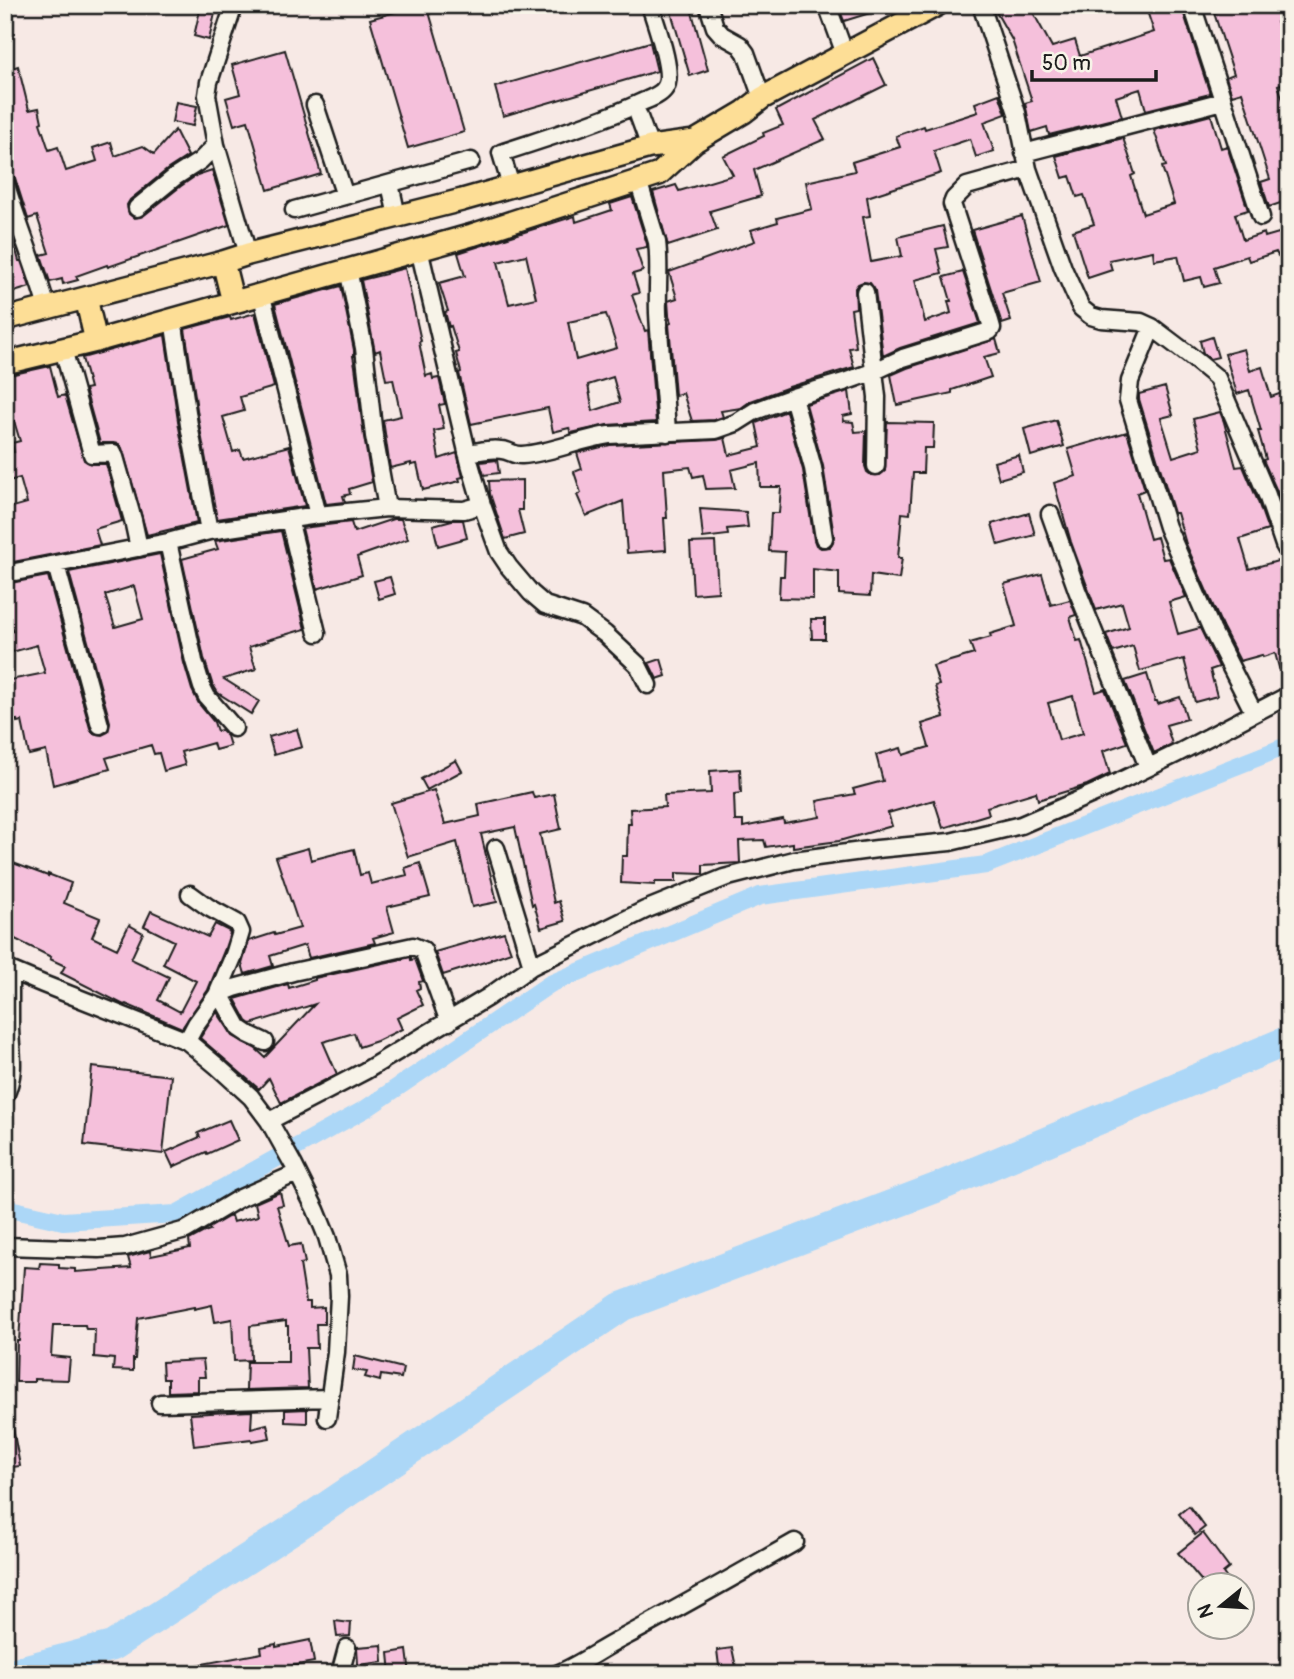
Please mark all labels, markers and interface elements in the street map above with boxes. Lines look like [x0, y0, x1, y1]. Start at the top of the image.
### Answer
scale bar [1032, 38, 1156, 82]
text: 50 m [1042, 50, 1091, 77]
north arrow [1186, 1570, 1256, 1640]
text: N [1192, 1601, 1219, 1621]

